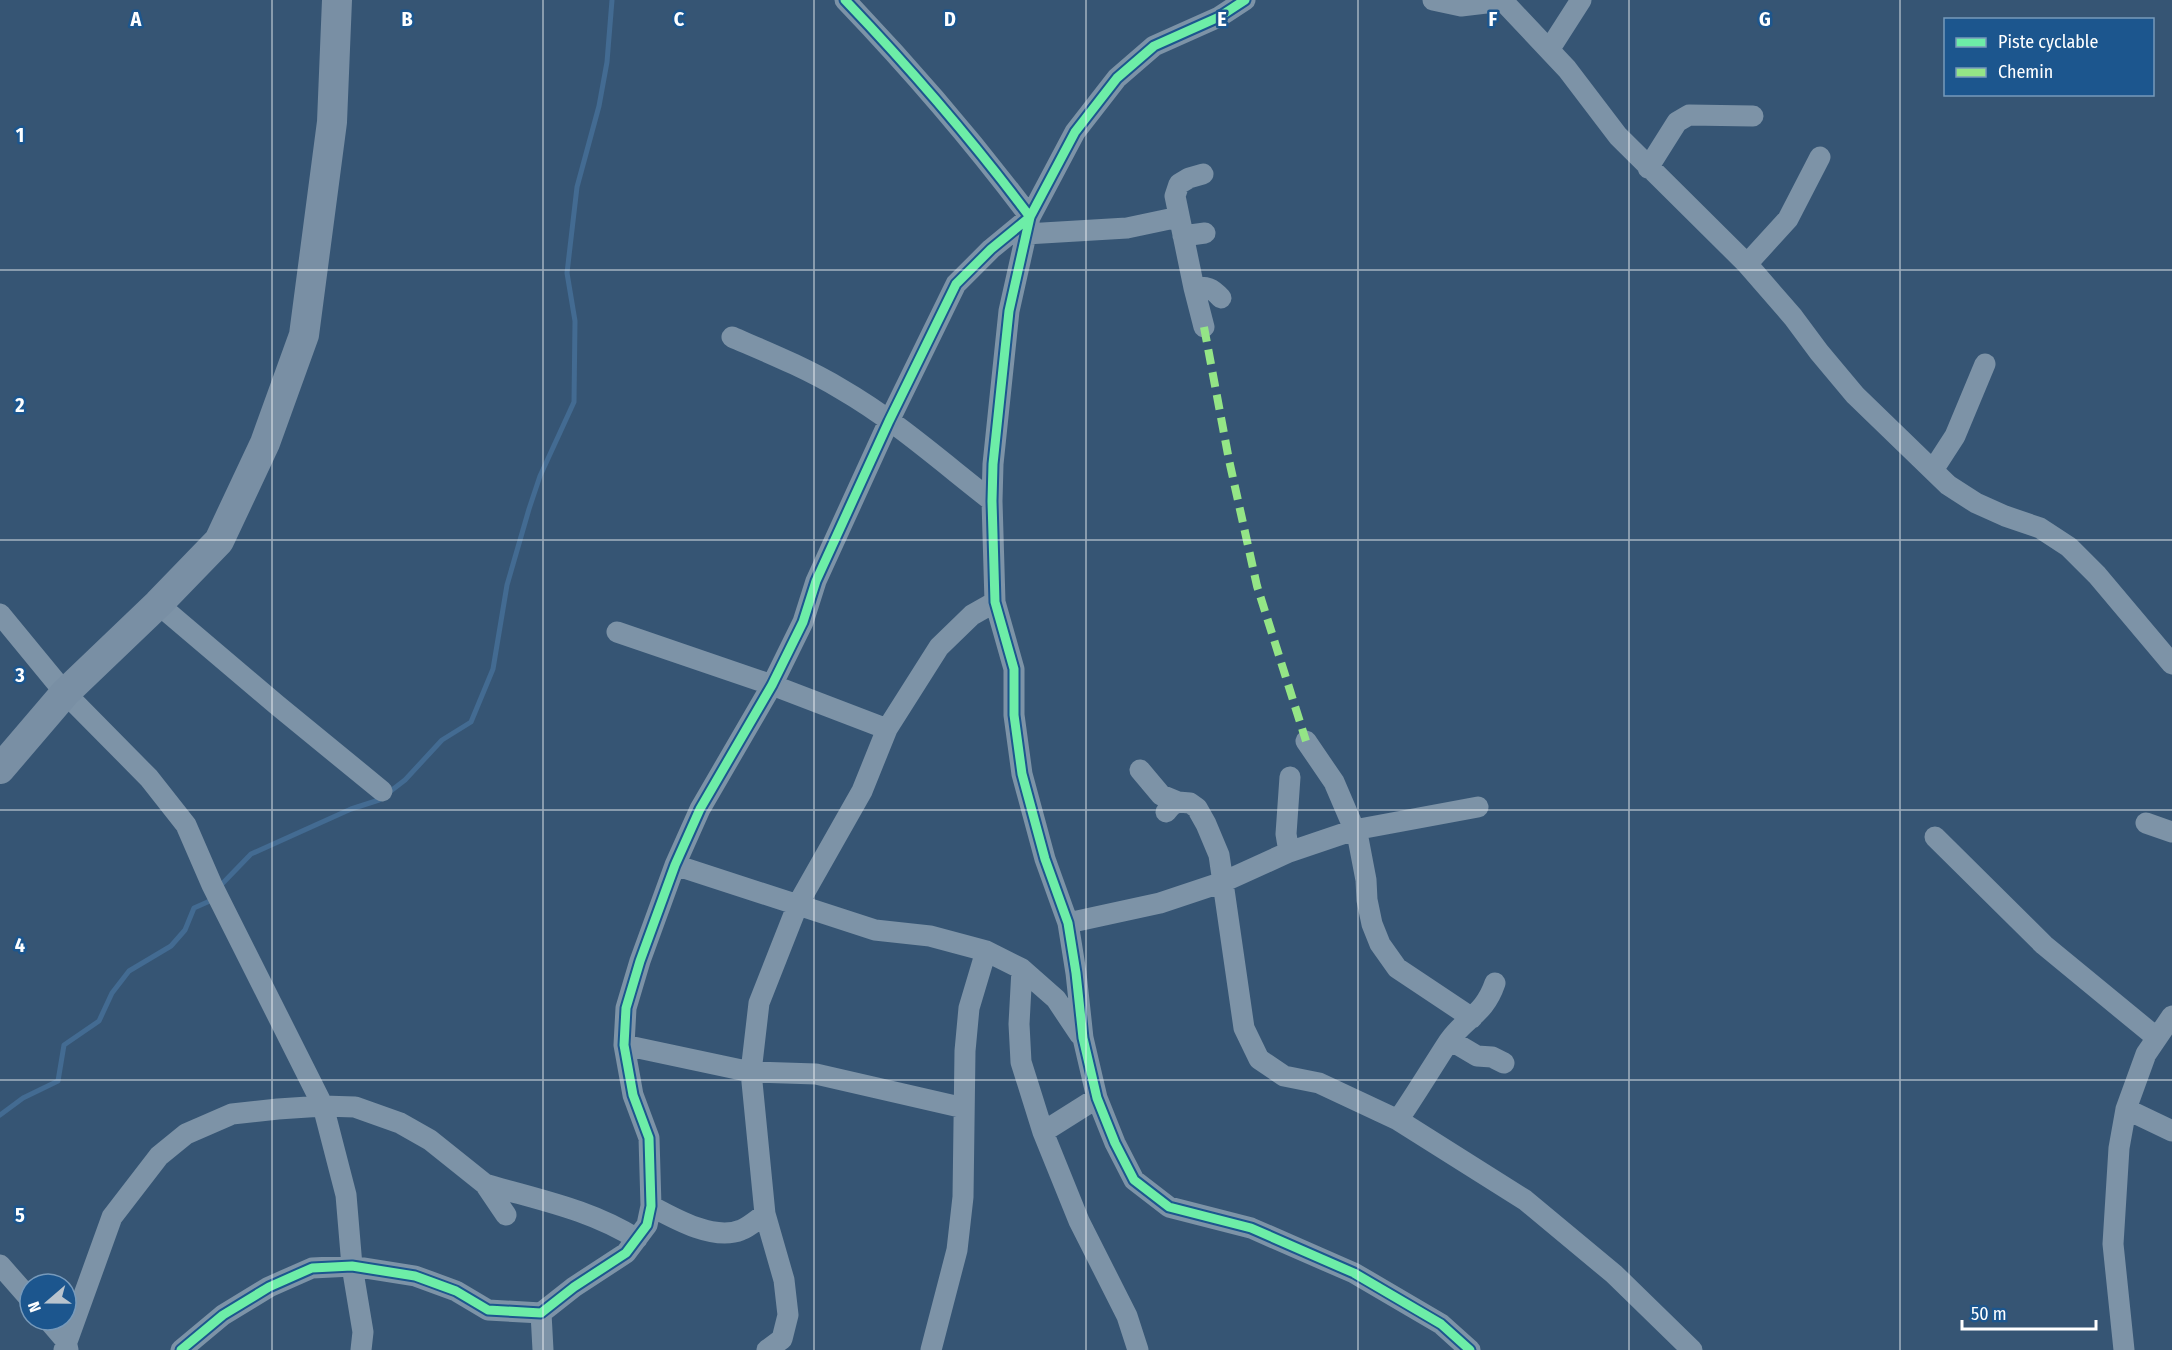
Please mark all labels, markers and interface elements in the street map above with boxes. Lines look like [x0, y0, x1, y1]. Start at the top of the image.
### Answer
text: A [130, 7, 143, 31]
text: B [401, 7, 413, 31]
text: C [674, 7, 685, 31]
text: D [944, 7, 956, 31]
text: E [1217, 7, 1227, 31]
text: F [1489, 7, 1498, 31]
text: G [1759, 7, 1771, 31]
legend [1944, 18, 2154, 96]
text: Piste cyclable [1998, 31, 2098, 53]
text: Chemin [1998, 61, 2053, 83]
text: 1 [16, 123, 24, 147]
text: 2 [14, 393, 25, 417]
text: 3 [14, 663, 25, 687]
text: 4 [15, 933, 25, 957]
text: 5 [15, 1203, 25, 1227]
north arrow [18, 1272, 78, 1332]
scale bar [1962, 1293, 2096, 1331]
text: N [24, 1299, 45, 1315]
text: 50 m [1971, 1303, 2007, 1325]

